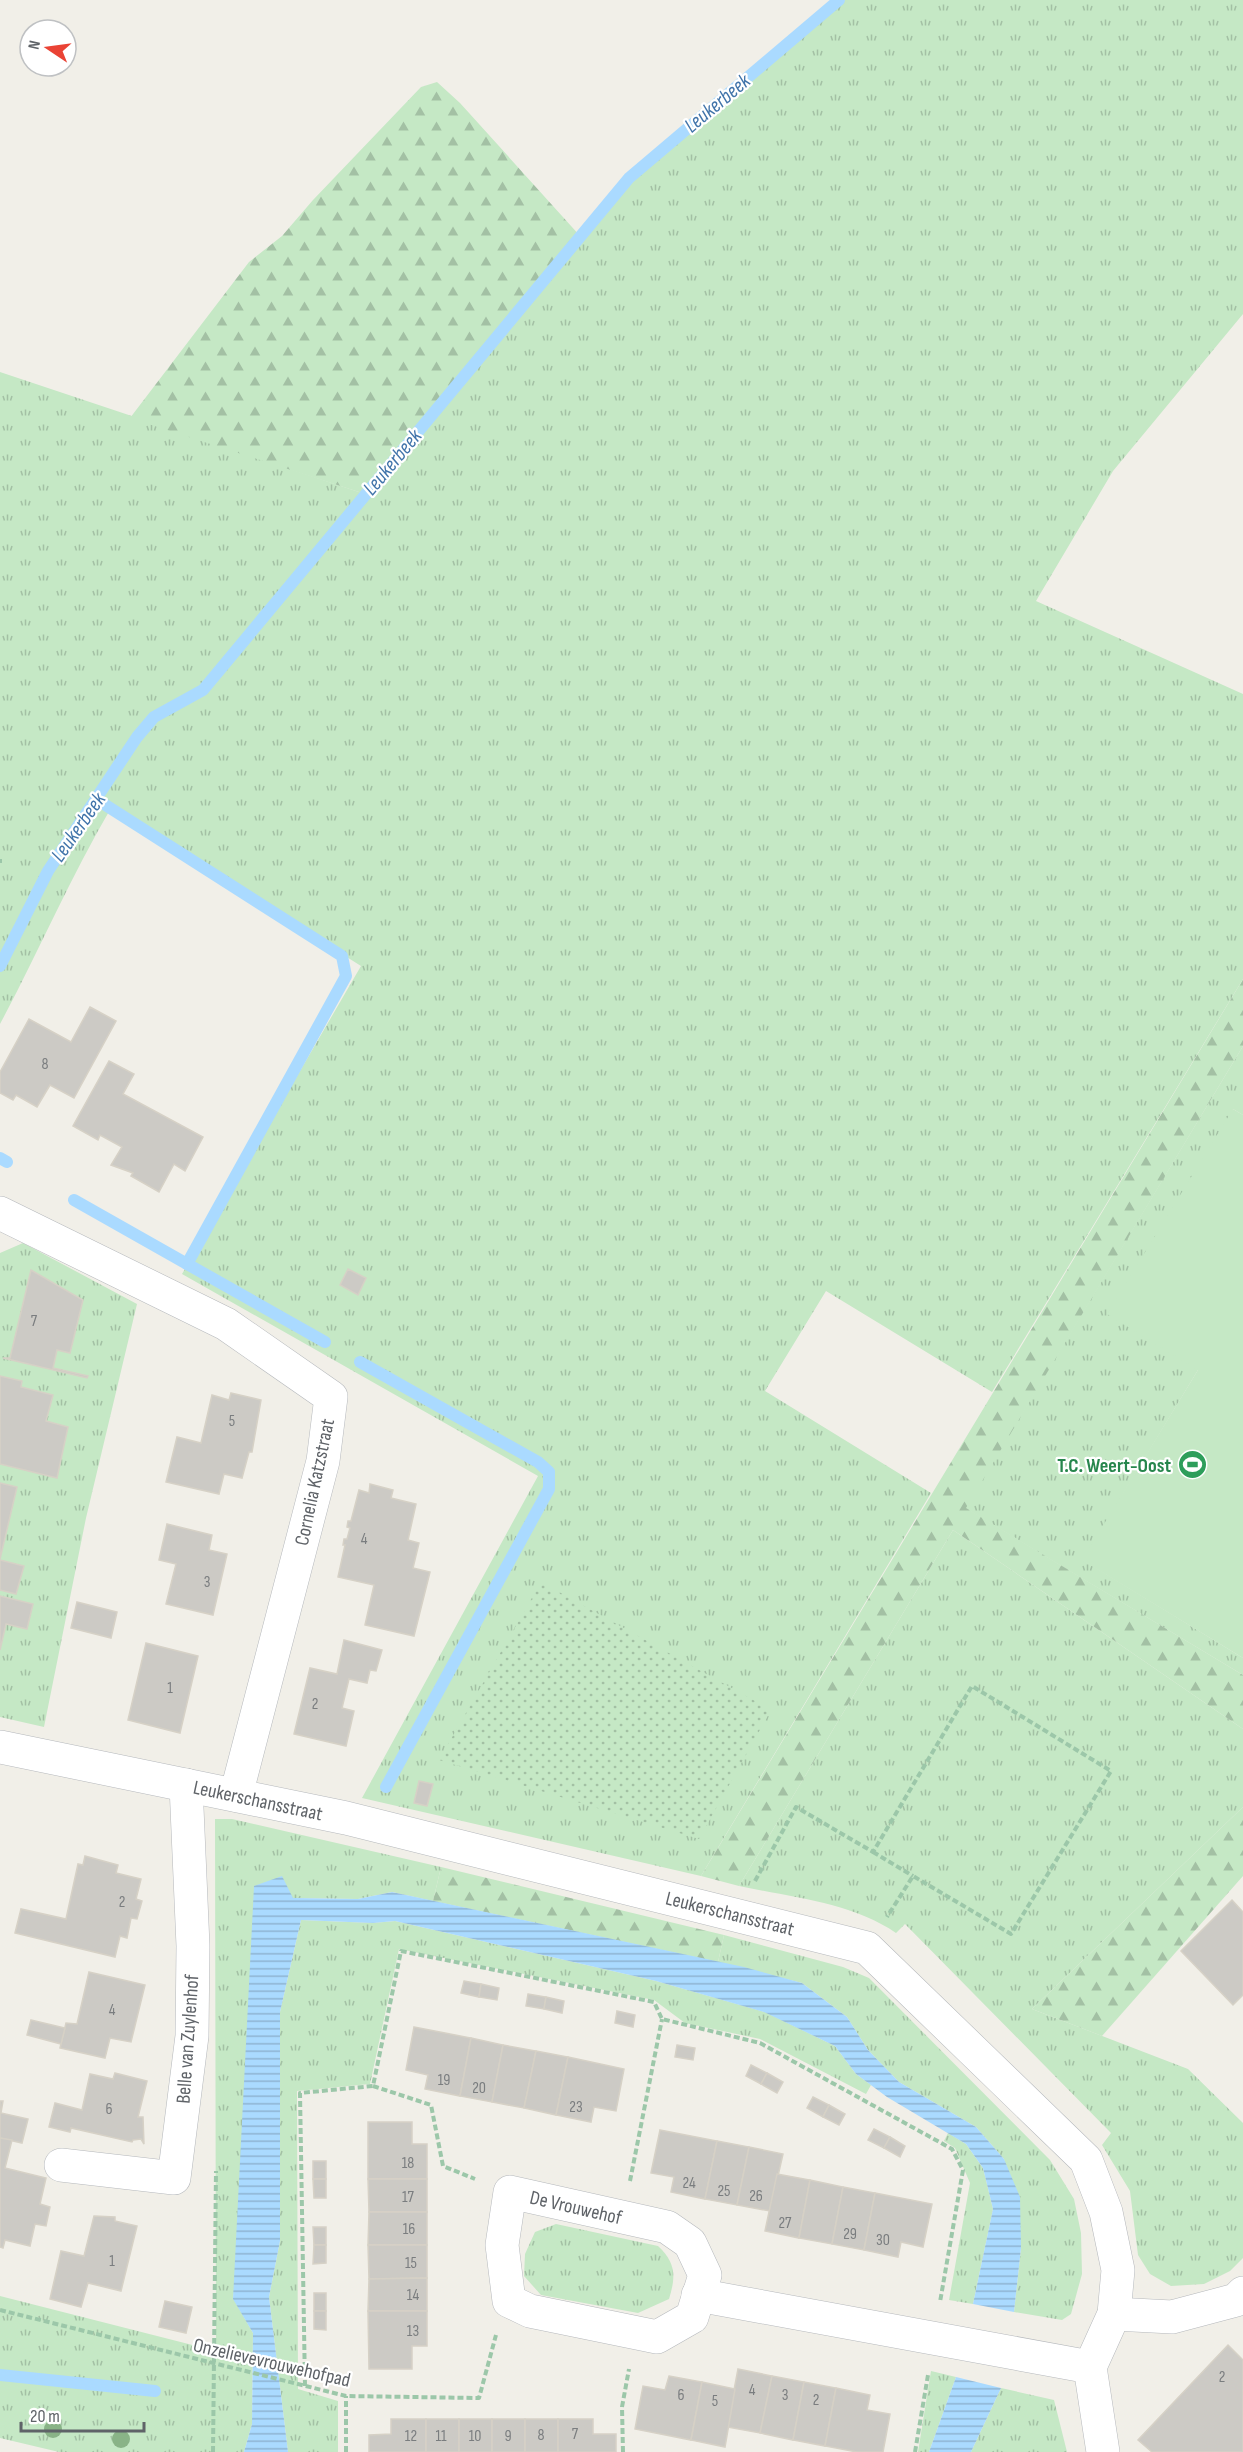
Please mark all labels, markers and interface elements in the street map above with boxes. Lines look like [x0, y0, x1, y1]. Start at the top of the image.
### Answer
north arrow [18, 18, 78, 78]
text: N [25, 39, 45, 51]
water label: Leukerbeek [679, 68, 756, 138]
water label: Leukerbeek [358, 423, 428, 500]
water label: Leukerbeek [46, 787, 112, 867]
house number: 8 [41, 1055, 49, 1074]
house number: 7 [31, 1312, 38, 1331]
house number: 5 [229, 1412, 235, 1431]
street label: Cornelia Katzstraat [290, 1417, 340, 1548]
sports icon: T.C. Weert-Oost [1176, 1449, 1208, 1481]
place label: T.C. Weert-Oost [1057, 1454, 1171, 1478]
house number: 4 [361, 1530, 368, 1549]
house number: 3 [204, 1573, 210, 1592]
house number: 1 [167, 1679, 173, 1698]
house number: 2 [312, 1695, 318, 1714]
street label: Leukerschansstraat [191, 1776, 325, 1826]
street label: Leukerschansstraat [663, 1886, 796, 1942]
house number: 2 [119, 1893, 125, 1912]
street label: Belle van Zuylenhof [172, 1973, 205, 2105]
house number: 4 [109, 2001, 116, 2020]
house number: 19 [438, 2071, 450, 2090]
house number: 20 [472, 2079, 486, 2098]
house number: 23 [569, 2098, 583, 2117]
house number: 6 [105, 2100, 113, 2119]
house number: 18 [402, 2154, 414, 2173]
house number: 24 [682, 2174, 696, 2193]
house number: 25 [717, 2182, 731, 2201]
street label: De Vrouwehof [527, 2186, 624, 2230]
house number: 26 [749, 2187, 763, 2206]
house number: 17 [402, 2188, 415, 2207]
house number: 27 [778, 2214, 792, 2233]
house number: 16 [403, 2220, 415, 2239]
house number: 29 [843, 2225, 857, 2244]
house number: 30 [876, 2231, 890, 2250]
house number: 1 [109, 2252, 115, 2271]
house number: 15 [405, 2254, 417, 2273]
house number: 14 [407, 2286, 419, 2305]
house number: 13 [407, 2322, 419, 2341]
street label: Onzelievevrouwehofpad [191, 2333, 353, 2393]
house number: 2 [1219, 2368, 1225, 2387]
house number: 4 [749, 2381, 756, 2400]
house number: 6 [677, 2386, 685, 2405]
house number: 3 [782, 2386, 788, 2405]
house number: 2 [813, 2391, 819, 2410]
house number: 5 [712, 2392, 718, 2411]
scale bar [21, 2395, 144, 2433]
text: 20 m [30, 2406, 60, 2427]
house number: 7 [572, 2425, 579, 2444]
house number: 8 [537, 2426, 545, 2445]
house number: 12 [405, 2427, 417, 2446]
house number: 11 [435, 2427, 447, 2446]
house number: 10 [469, 2427, 481, 2446]
house number: 9 [504, 2427, 512, 2446]

